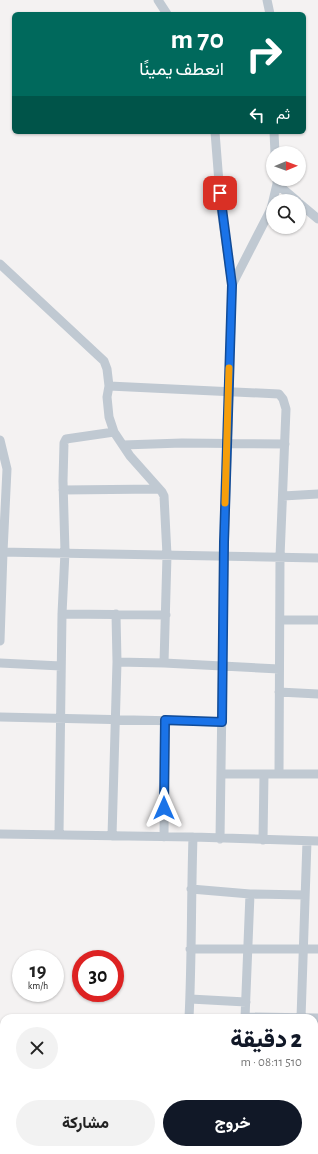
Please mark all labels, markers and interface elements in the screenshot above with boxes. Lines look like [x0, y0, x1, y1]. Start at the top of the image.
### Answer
text: 70 m [170, 26, 224, 54]
icon: right [238, 28, 290, 80]
text: انعطف يمينًا [139, 61, 224, 79]
icon: left [246, 104, 268, 126]
text: ثم [276, 107, 290, 122]
north arrow [266, 146, 306, 186]
map controls [266, 146, 306, 234]
pin [203, 176, 237, 210]
icon: arrive [209, 182, 231, 204]
button: search [266, 194, 306, 234]
position arrow [143, 787, 185, 829]
speed limit sign: 30 [72, 950, 124, 1002]
text: 19 [30, 961, 46, 981]
text: km/h [28, 981, 48, 991]
button: close [16, 1027, 58, 1069]
text: 2 دقيقة [230, 1028, 302, 1052]
text: 510 m · 08:11 [240, 1056, 302, 1069]
button: مشاركة [16, 1100, 155, 1146]
button: خروج [163, 1100, 302, 1146]

